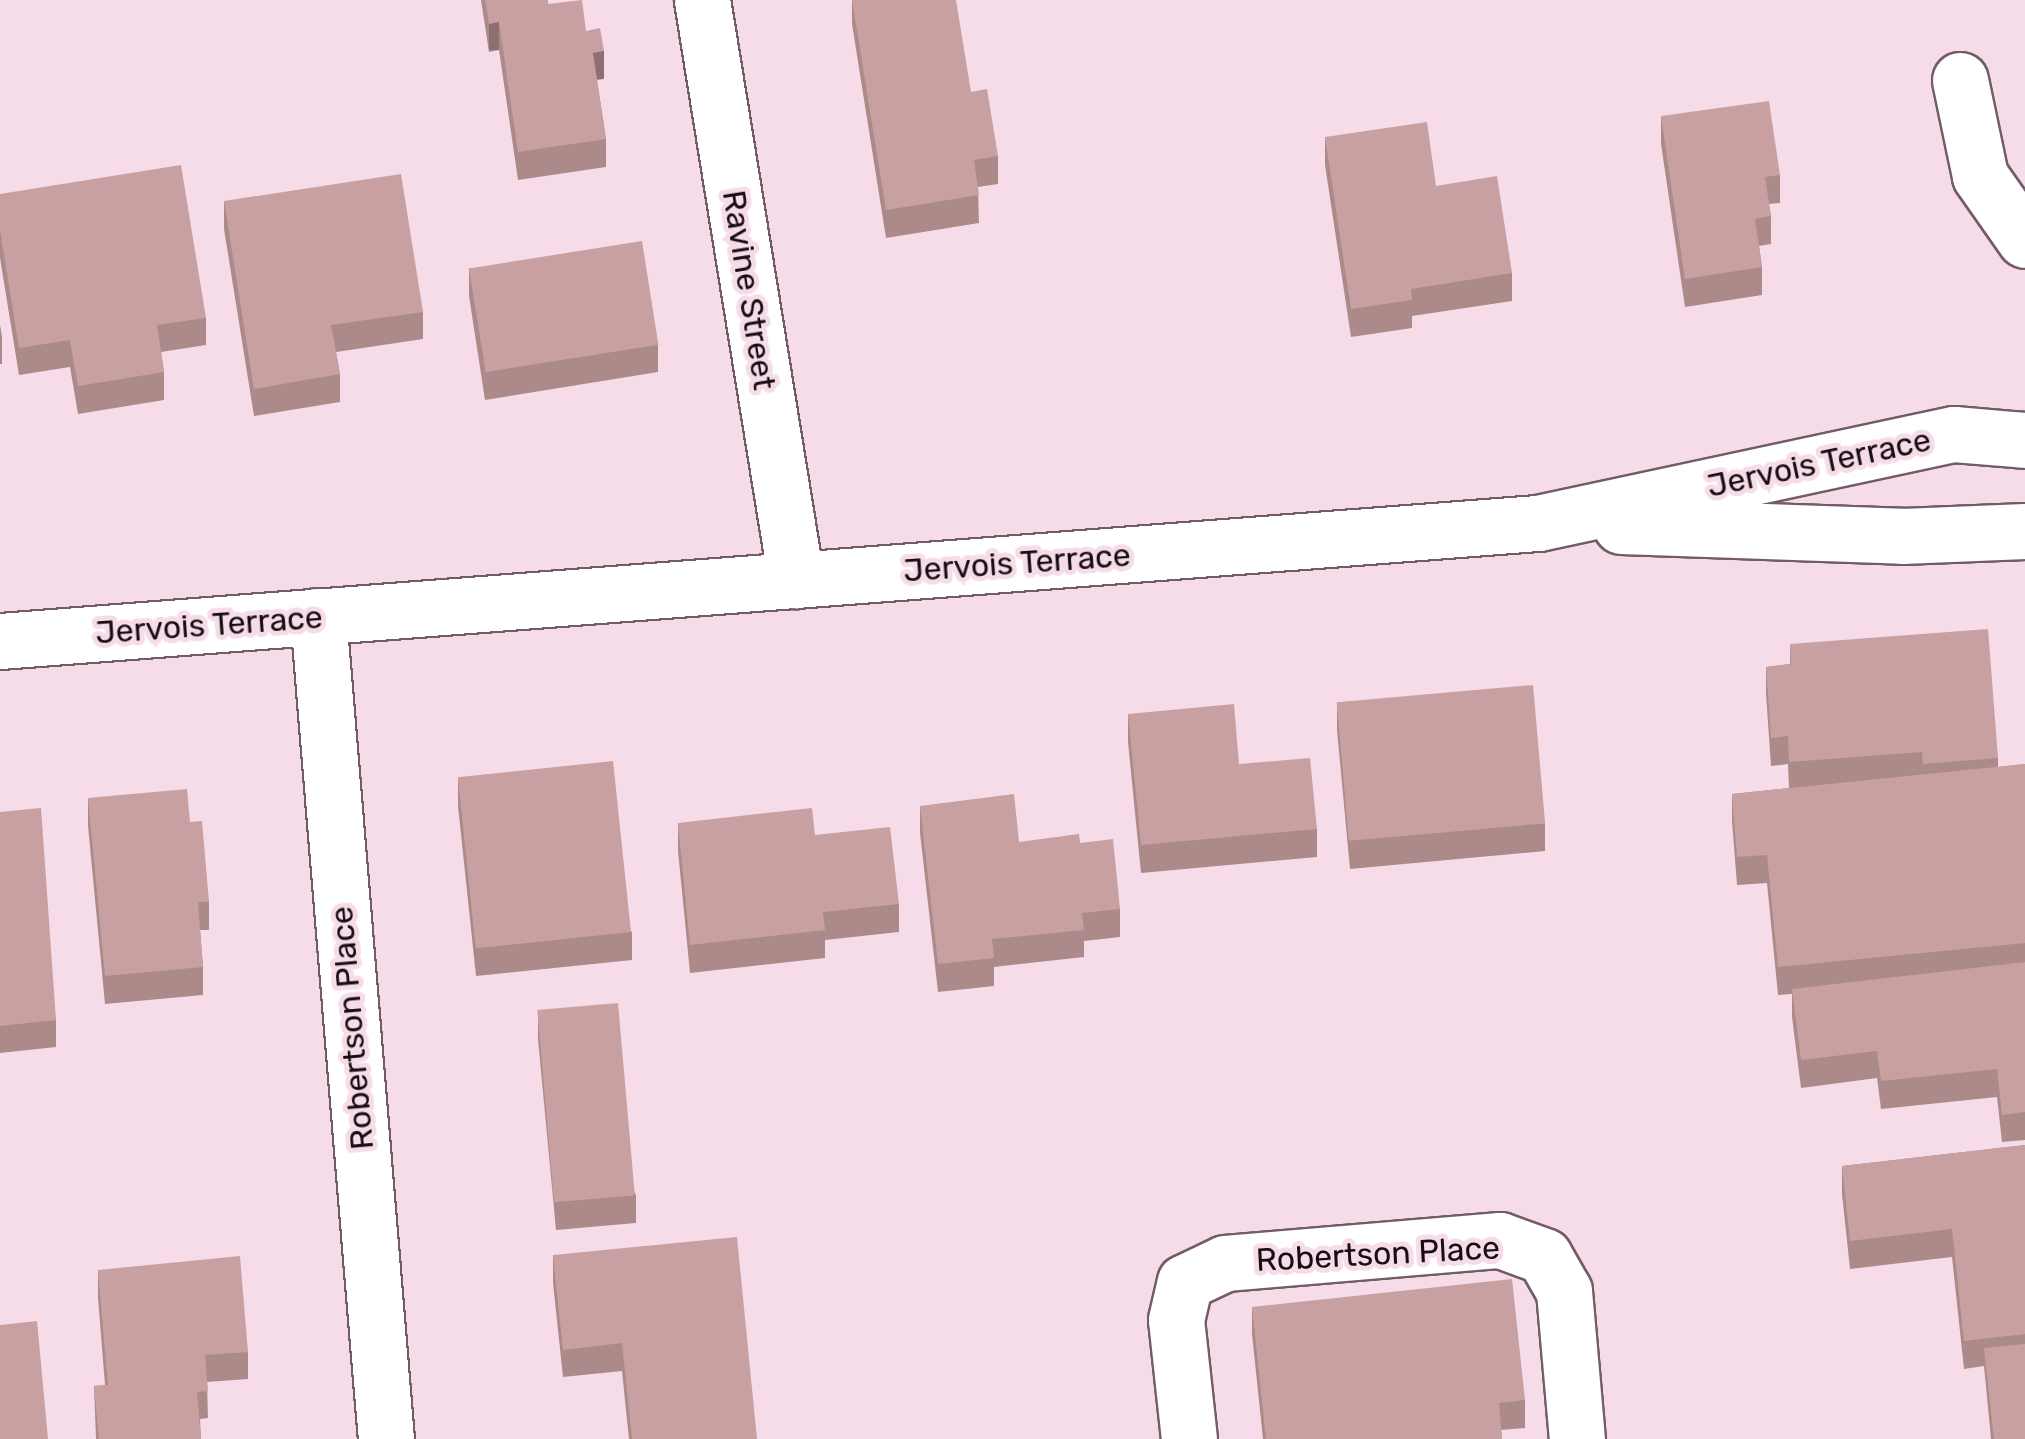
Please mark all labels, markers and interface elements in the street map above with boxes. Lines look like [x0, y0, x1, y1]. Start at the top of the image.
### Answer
street label: Ravine Street [714, 188, 784, 392]
street label: Jervois Terrace [1703, 420, 1935, 506]
street label: Jervois Terrace [902, 536, 1132, 590]
street label: Jervois Terrace [94, 598, 324, 652]
street label: Robertson Place [322, 905, 382, 1151]
street label: Robertson Place [1255, 1228, 1501, 1280]

